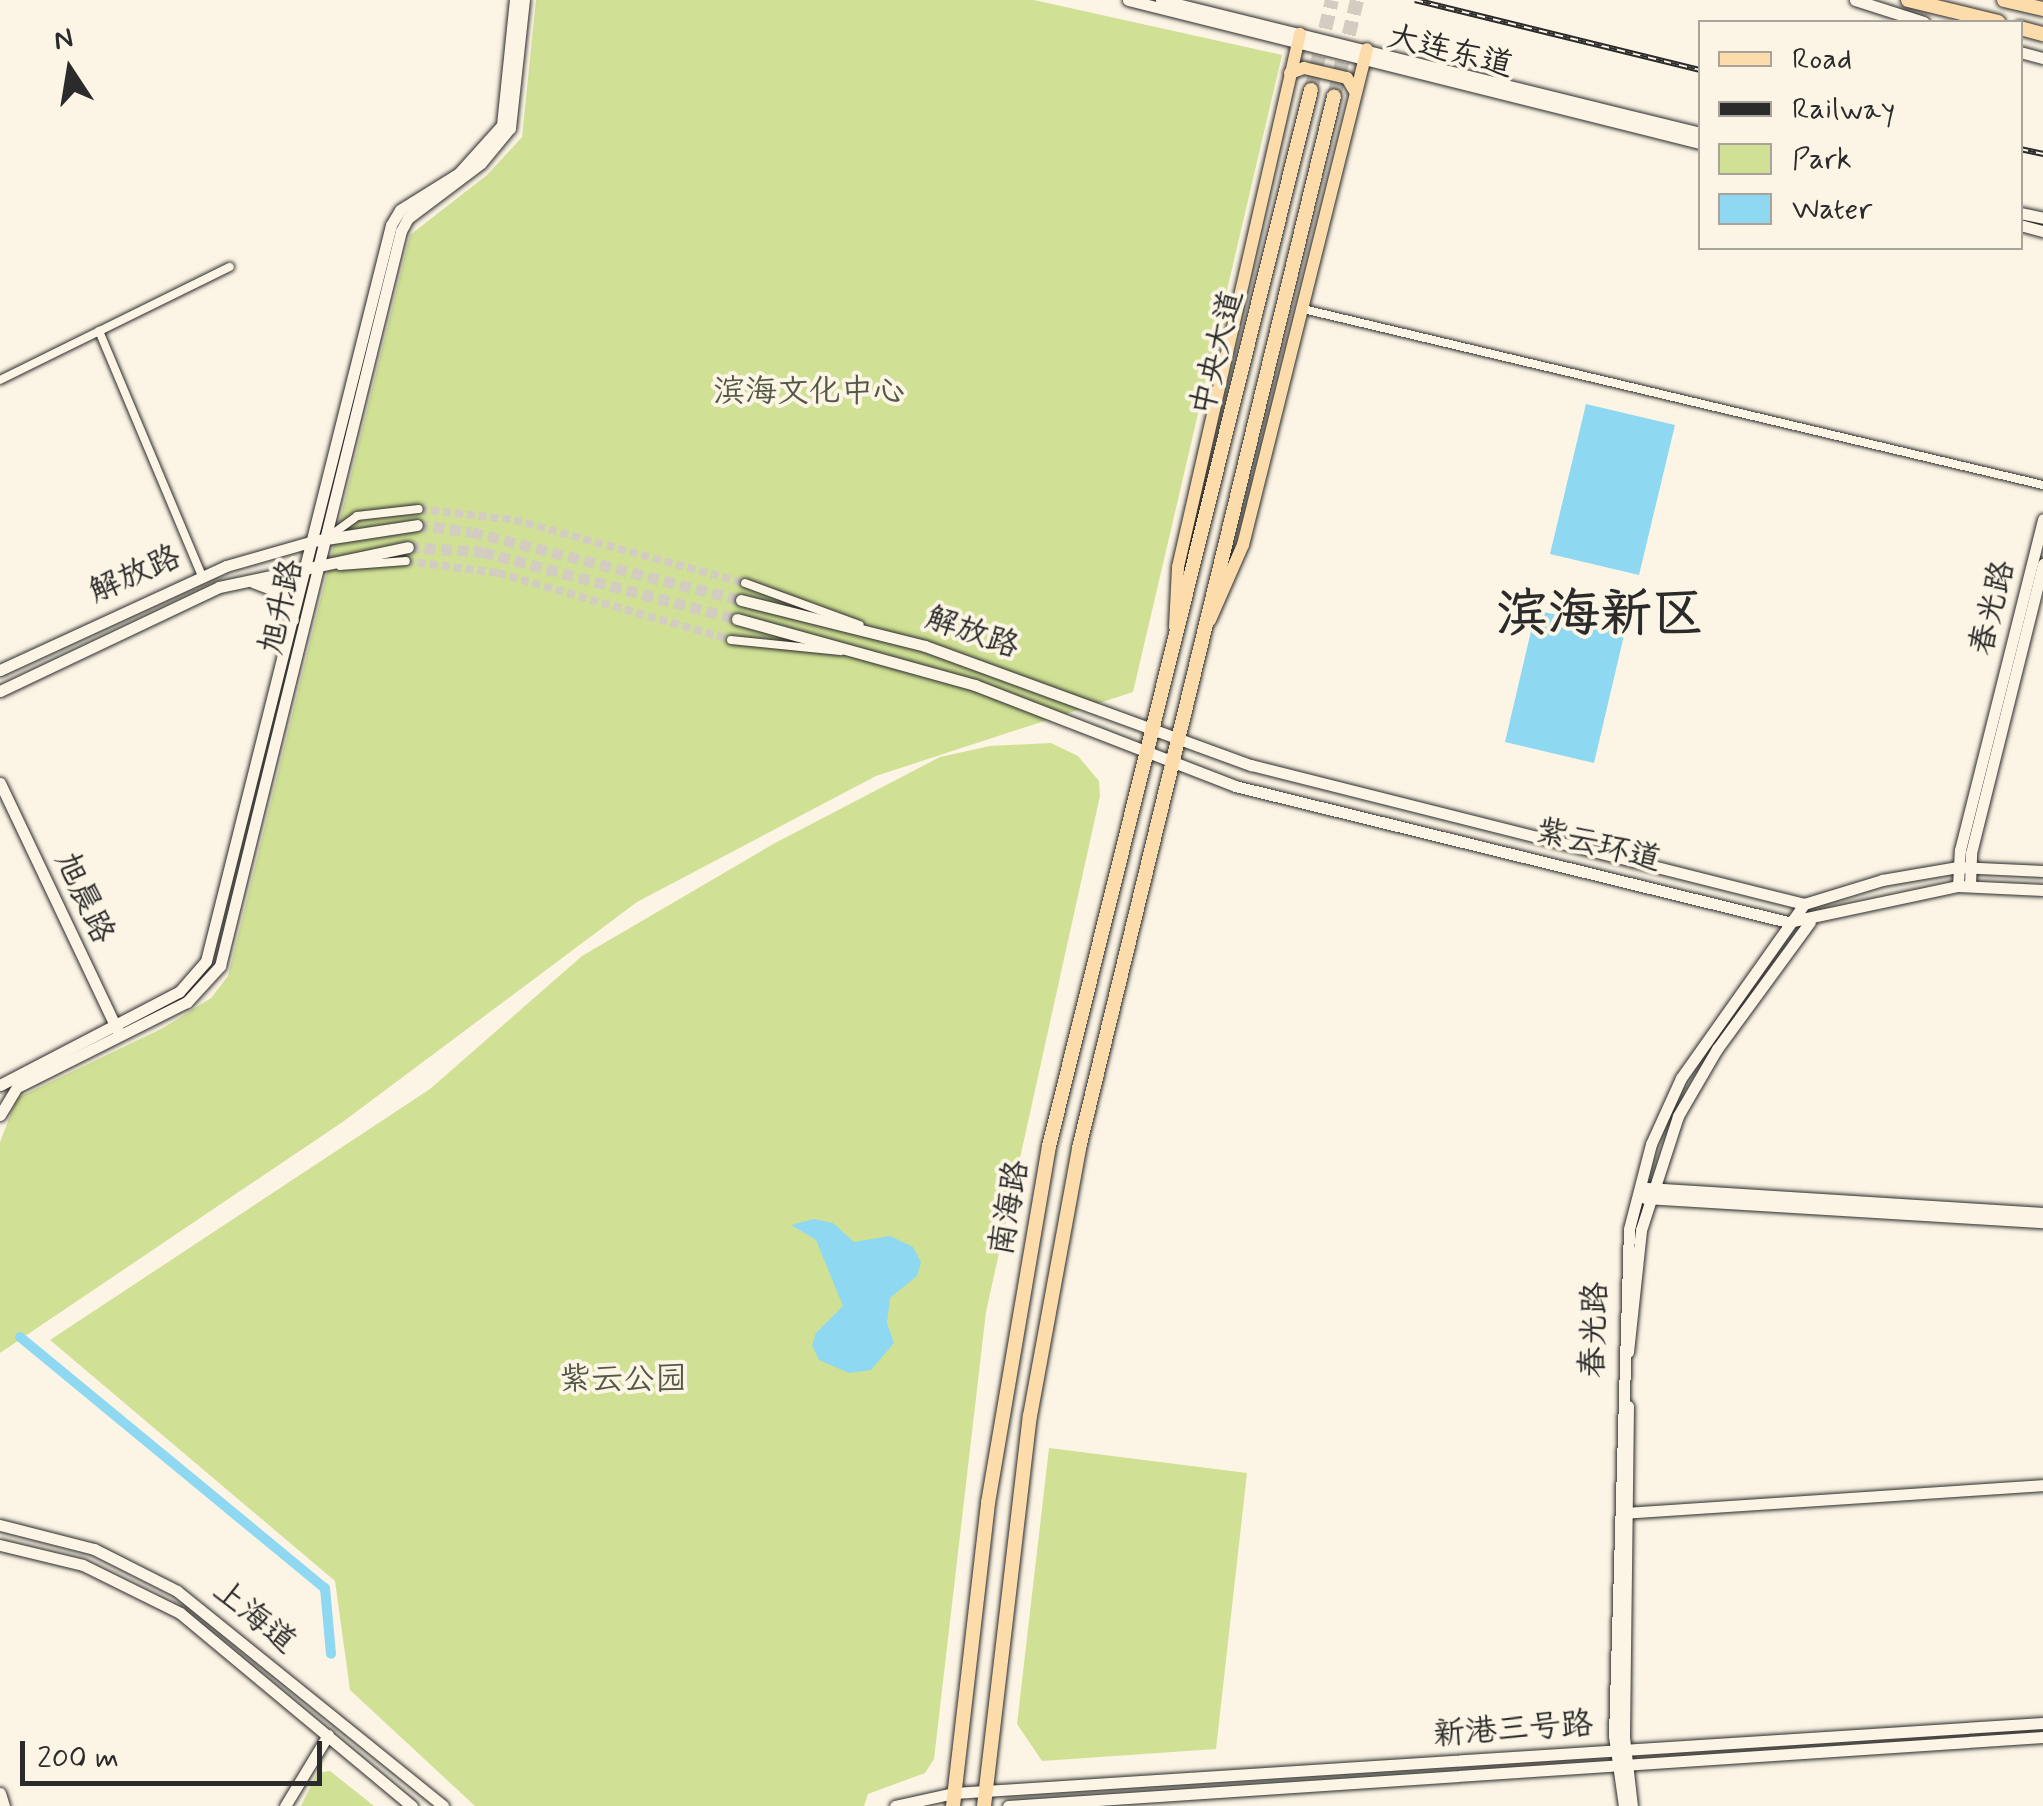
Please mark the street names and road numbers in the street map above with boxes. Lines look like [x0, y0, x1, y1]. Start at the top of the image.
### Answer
street label: 大连东道 [1383, 18, 1517, 86]
street label: 中央大道 [1184, 286, 1252, 420]
street label: 解放路 [83, 538, 187, 612]
street label: 旭升路 [252, 556, 312, 658]
street label: 春光路 [1963, 557, 2023, 659]
street label: 解放路 [920, 599, 1024, 667]
street label: 紫云环道 [1531, 812, 1665, 880]
street label: 旭晨路 [46, 846, 122, 950]
street label: 南海路 [983, 1157, 1037, 1259]
street label: 春光路 [1574, 1281, 1616, 1379]
street label: 上海道 [205, 1572, 303, 1662]
street label: 新港三号路 [1432, 1705, 1594, 1755]

